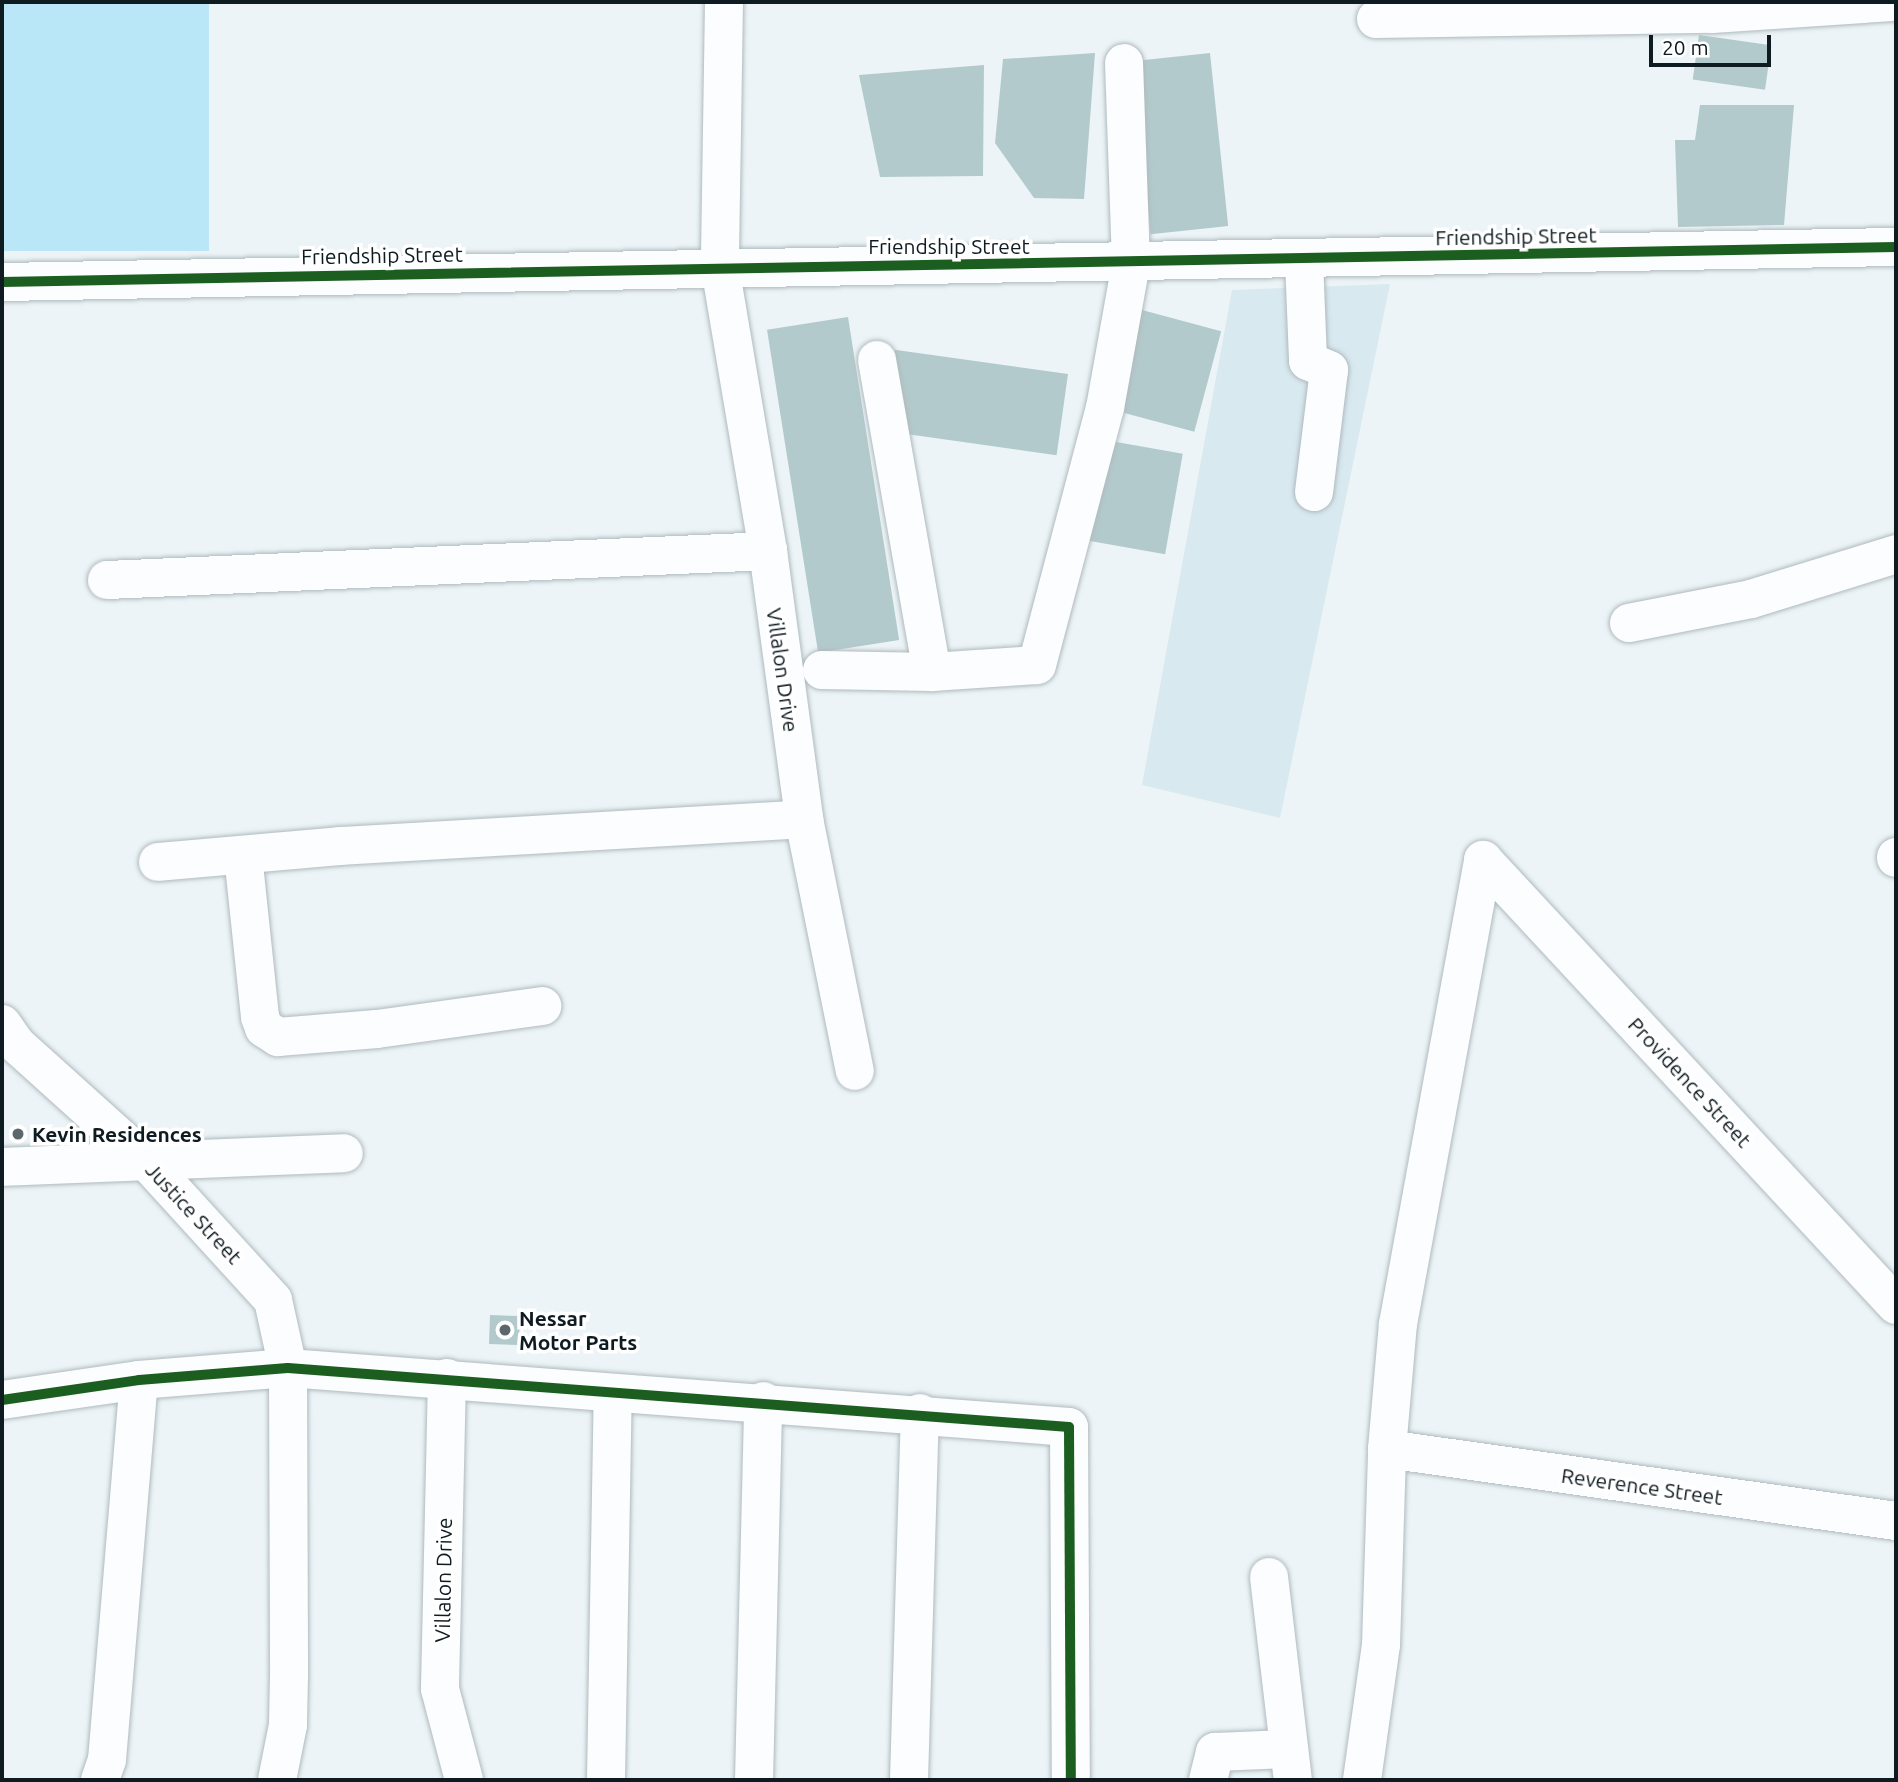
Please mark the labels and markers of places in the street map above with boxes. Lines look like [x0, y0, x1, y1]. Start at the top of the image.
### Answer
place label: Kevin Residences [32, 1121, 202, 1147]
marker: Kevin Residences [10, 1126, 26, 1142]
place label: Nessar Motor Parts [519, 1305, 637, 1355]
marker: Nessar Motor Parts [497, 1322, 513, 1338]

